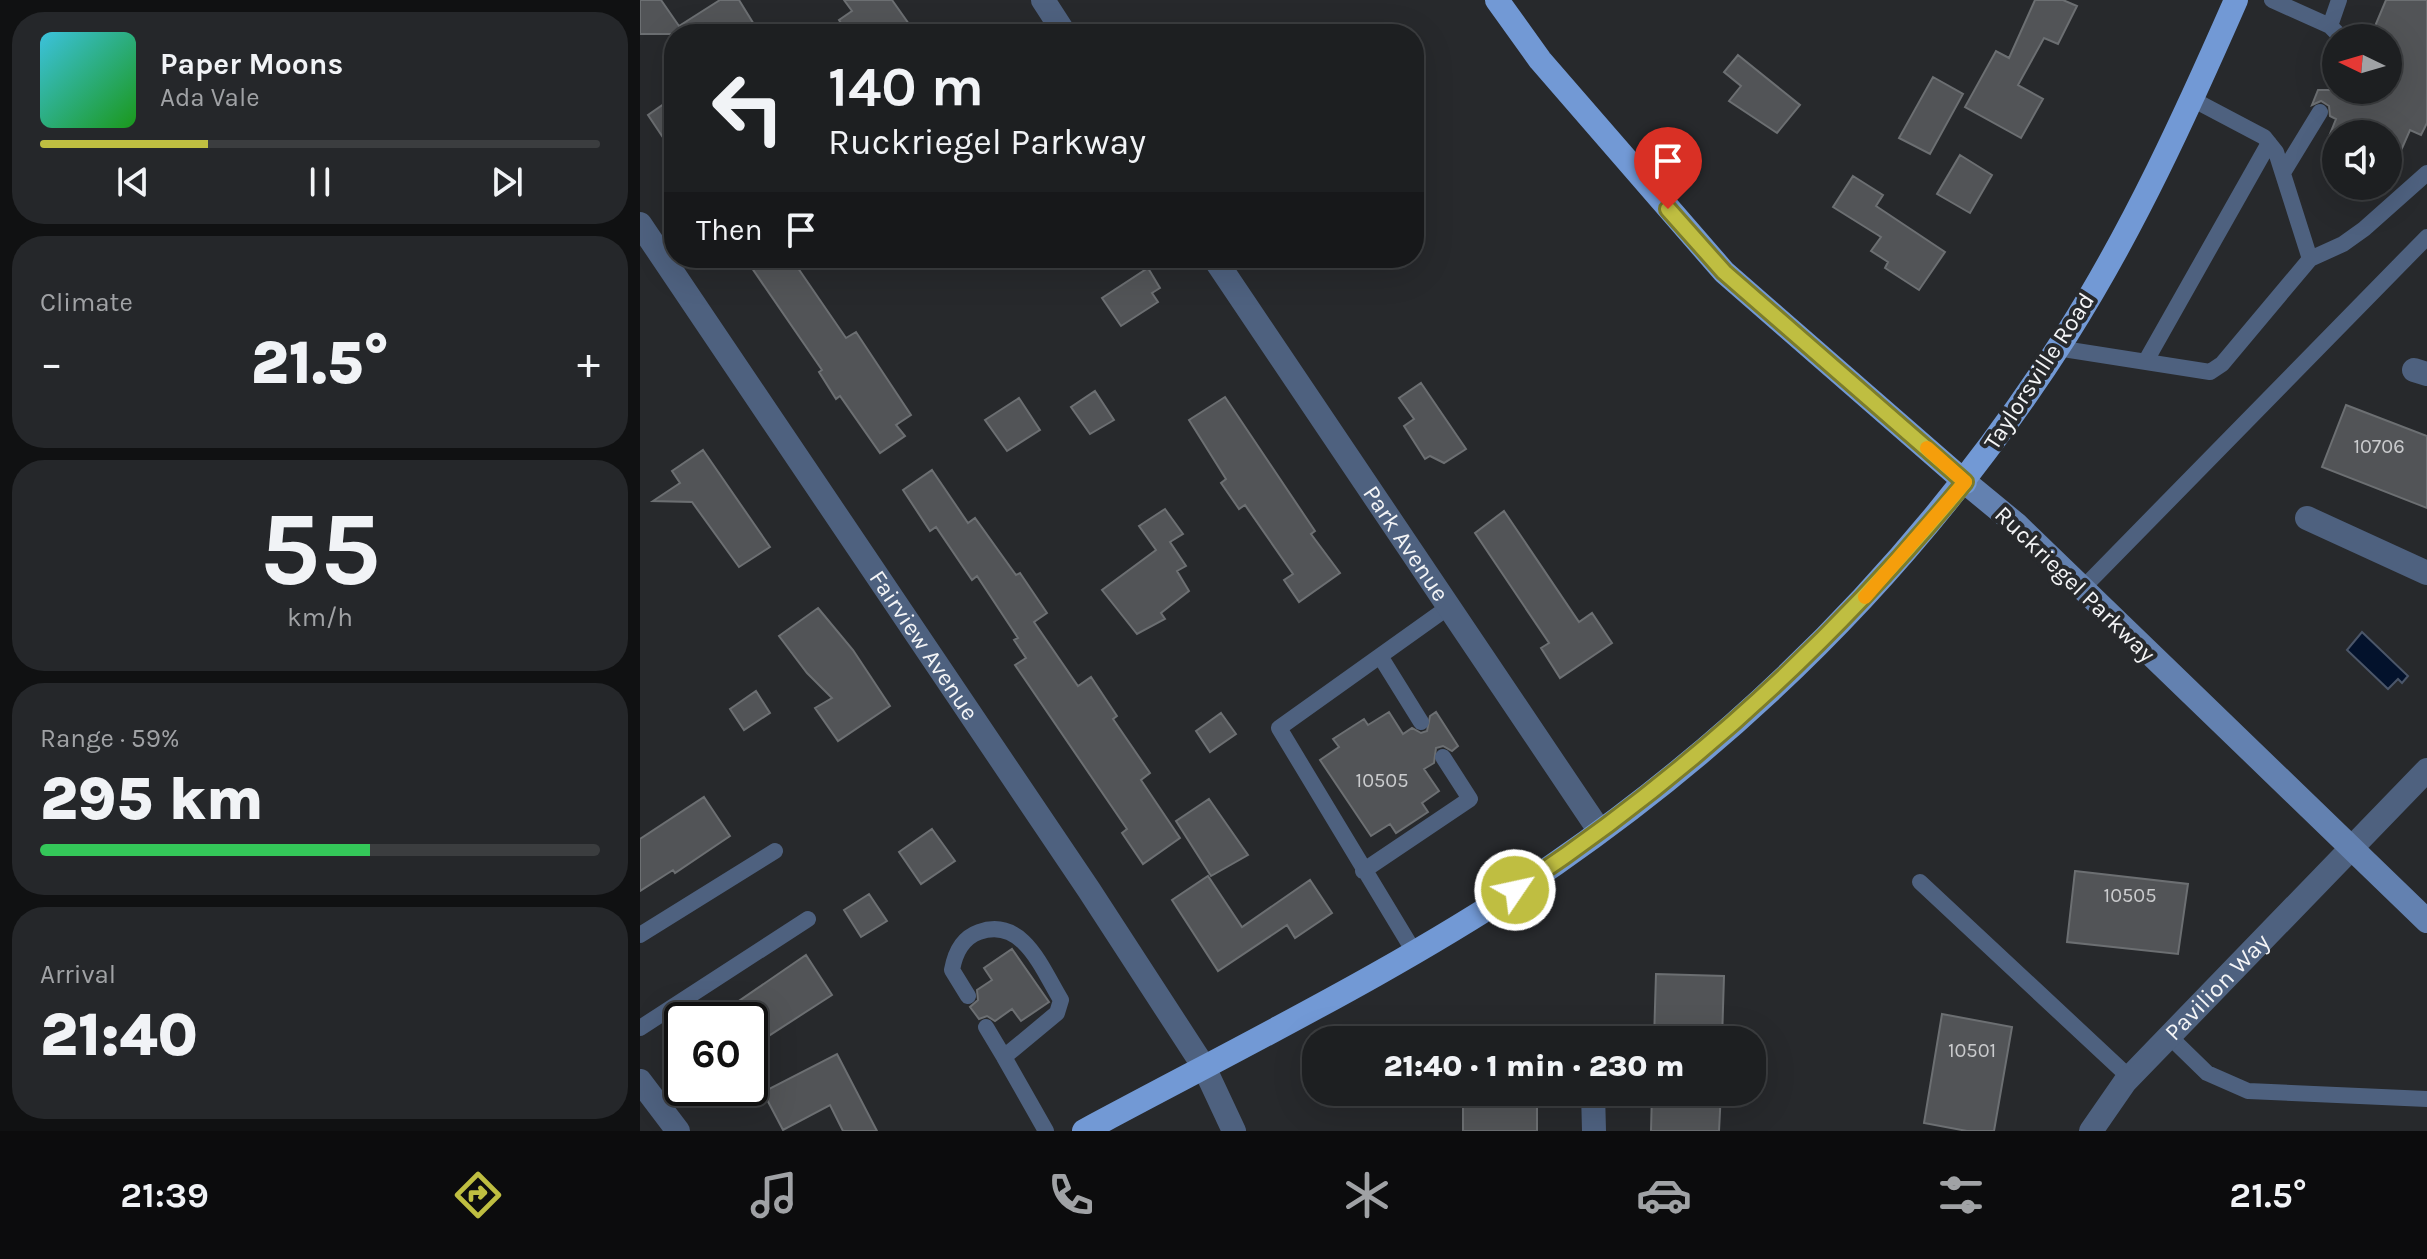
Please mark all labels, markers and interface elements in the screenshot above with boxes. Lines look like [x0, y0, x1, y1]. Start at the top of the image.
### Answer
north arrow [2322, 24, 2402, 104]
map controls [2322, 24, 2402, 200]
text: Paper Moons [160, 46, 343, 82]
text: 140 m [828, 54, 984, 119]
icon: left [696, 56, 800, 160]
text: Ada Vale [160, 82, 260, 113]
button: sound [2322, 120, 2402, 200]
text: Ruckriegel Parkway [828, 121, 1146, 163]
pin [1634, 127, 1702, 209]
icon: arrive [1646, 139, 1690, 183]
icon: previous [111, 160, 155, 204]
icon: pause [298, 160, 342, 204]
icon: next [485, 160, 529, 204]
icon: arrive [779, 208, 823, 252]
text: Then [696, 212, 763, 248]
text: Climate [40, 287, 133, 318]
street label: Taylorsville Road [1978, 287, 2100, 455]
text: 21.5° [251, 328, 389, 398]
text: − [40, 338, 63, 389]
text: + [577, 338, 600, 389]
house number: 10706 [2353, 435, 2405, 458]
street label: Park Avenue [1357, 480, 1455, 607]
text: 55 [259, 489, 381, 610]
street label: Ruckriegel Parkway [1989, 500, 2161, 668]
street label: Fairview Avenue [864, 565, 984, 725]
text: km/h [287, 602, 353, 633]
text: Range · 59% [40, 723, 180, 754]
text: 295 km [40, 764, 264, 834]
house number: 10505 [1356, 769, 1408, 792]
position arrow [1473, 848, 1557, 932]
house number: 10505 [2104, 884, 2156, 907]
street label: Pavilion Way [2159, 928, 2275, 1046]
text: Arrival [40, 959, 116, 990]
text: 21:40 [40, 1000, 198, 1070]
speed limit sign: 60 [664, 1002, 768, 1106]
house number: 10501 [1948, 1039, 1996, 1062]
text: 21:40 · 1 min · 230 m [1384, 1048, 1684, 1084]
icon: directions [450, 1167, 506, 1223]
icon: music [746, 1167, 802, 1223]
icon: phone [1043, 1167, 1099, 1223]
icon: climate [1339, 1167, 1395, 1223]
icon: car [1636, 1167, 1692, 1223]
icon: filters [1933, 1167, 1989, 1223]
text: 21:39 [120, 1174, 209, 1216]
text: 21.5° [2229, 1174, 2307, 1216]

